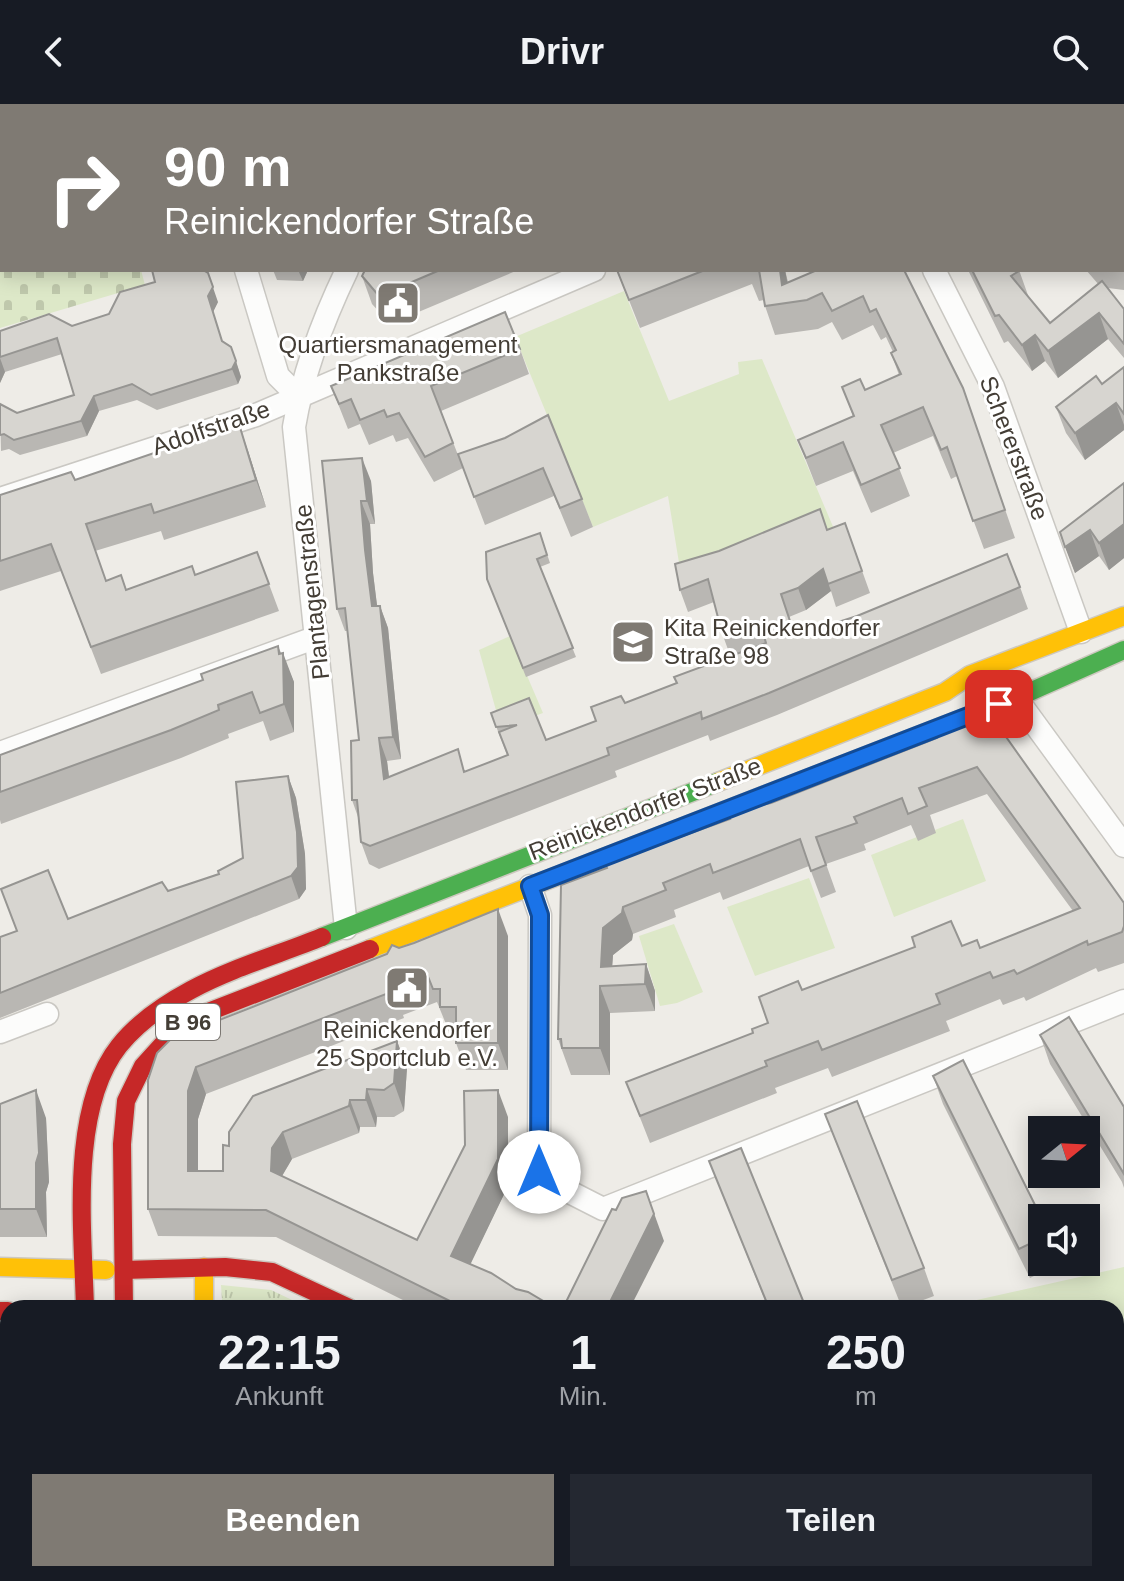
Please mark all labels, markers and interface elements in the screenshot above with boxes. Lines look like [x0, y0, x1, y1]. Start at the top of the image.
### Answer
icon: back [32, 30, 76, 74]
icon: search [1048, 30, 1092, 74]
text: Drivr [520, 31, 604, 72]
text: 90 m [164, 135, 292, 198]
icon: right [32, 136, 136, 240]
text: Reinickendorfer Straße [164, 201, 534, 242]
public building icon: Quartiersmanagement Pankstraße [374, 279, 422, 327]
place label: Quartiersmanagement Pankstraße [279, 331, 518, 386]
street label: Schererstraße [975, 372, 1054, 524]
street label: Adolfstraße [148, 395, 273, 460]
street label: Plantagenstraße [289, 503, 334, 681]
place label: Kita Reinickendorfer Straße 98 [664, 614, 880, 669]
school or university icon: Kita Reinickendorfer Straße 98 [609, 618, 657, 666]
pin [965, 670, 1033, 738]
icon: arrive [977, 682, 1021, 726]
street label: Reinickendorfer Straße [525, 752, 765, 865]
public building icon: Reinickendorfer 25 Sportclub e.V. [383, 964, 431, 1012]
road number: B 96 [156, 1004, 220, 1040]
place label: Reinickendorfer 25 Sportclub e.V. [316, 1016, 498, 1071]
north arrow [1028, 1116, 1100, 1188]
map controls [1028, 1116, 1100, 1276]
position arrow [497, 1130, 581, 1214]
button: sound [1028, 1204, 1100, 1276]
text: 22:15 [218, 1326, 341, 1379]
text: 1 [570, 1326, 597, 1379]
text: 250 [826, 1326, 906, 1379]
text: Ankunft [235, 1381, 323, 1411]
text: Min. [559, 1381, 608, 1411]
text: m [855, 1381, 877, 1411]
button: Beenden [32, 1474, 554, 1566]
button: Teilen [570, 1474, 1092, 1566]

